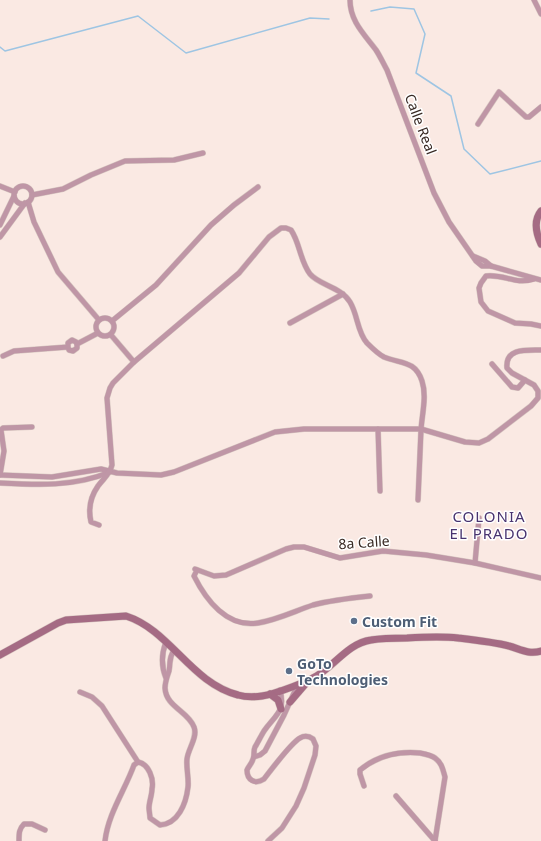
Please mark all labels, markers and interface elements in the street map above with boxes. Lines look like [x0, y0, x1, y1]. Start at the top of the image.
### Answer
street label: Calle Real [401, 91, 441, 157]
district label: COLONIA EL PRADO [450, 506, 528, 543]
street label: 8a Calle [338, 531, 390, 553]
place label: Custom Fit [362, 612, 437, 631]
marker: Custom Fit [349, 616, 359, 626]
place label: GoTo Technologies [297, 654, 388, 689]
marker: GoTo Technologies [284, 666, 294, 676]

